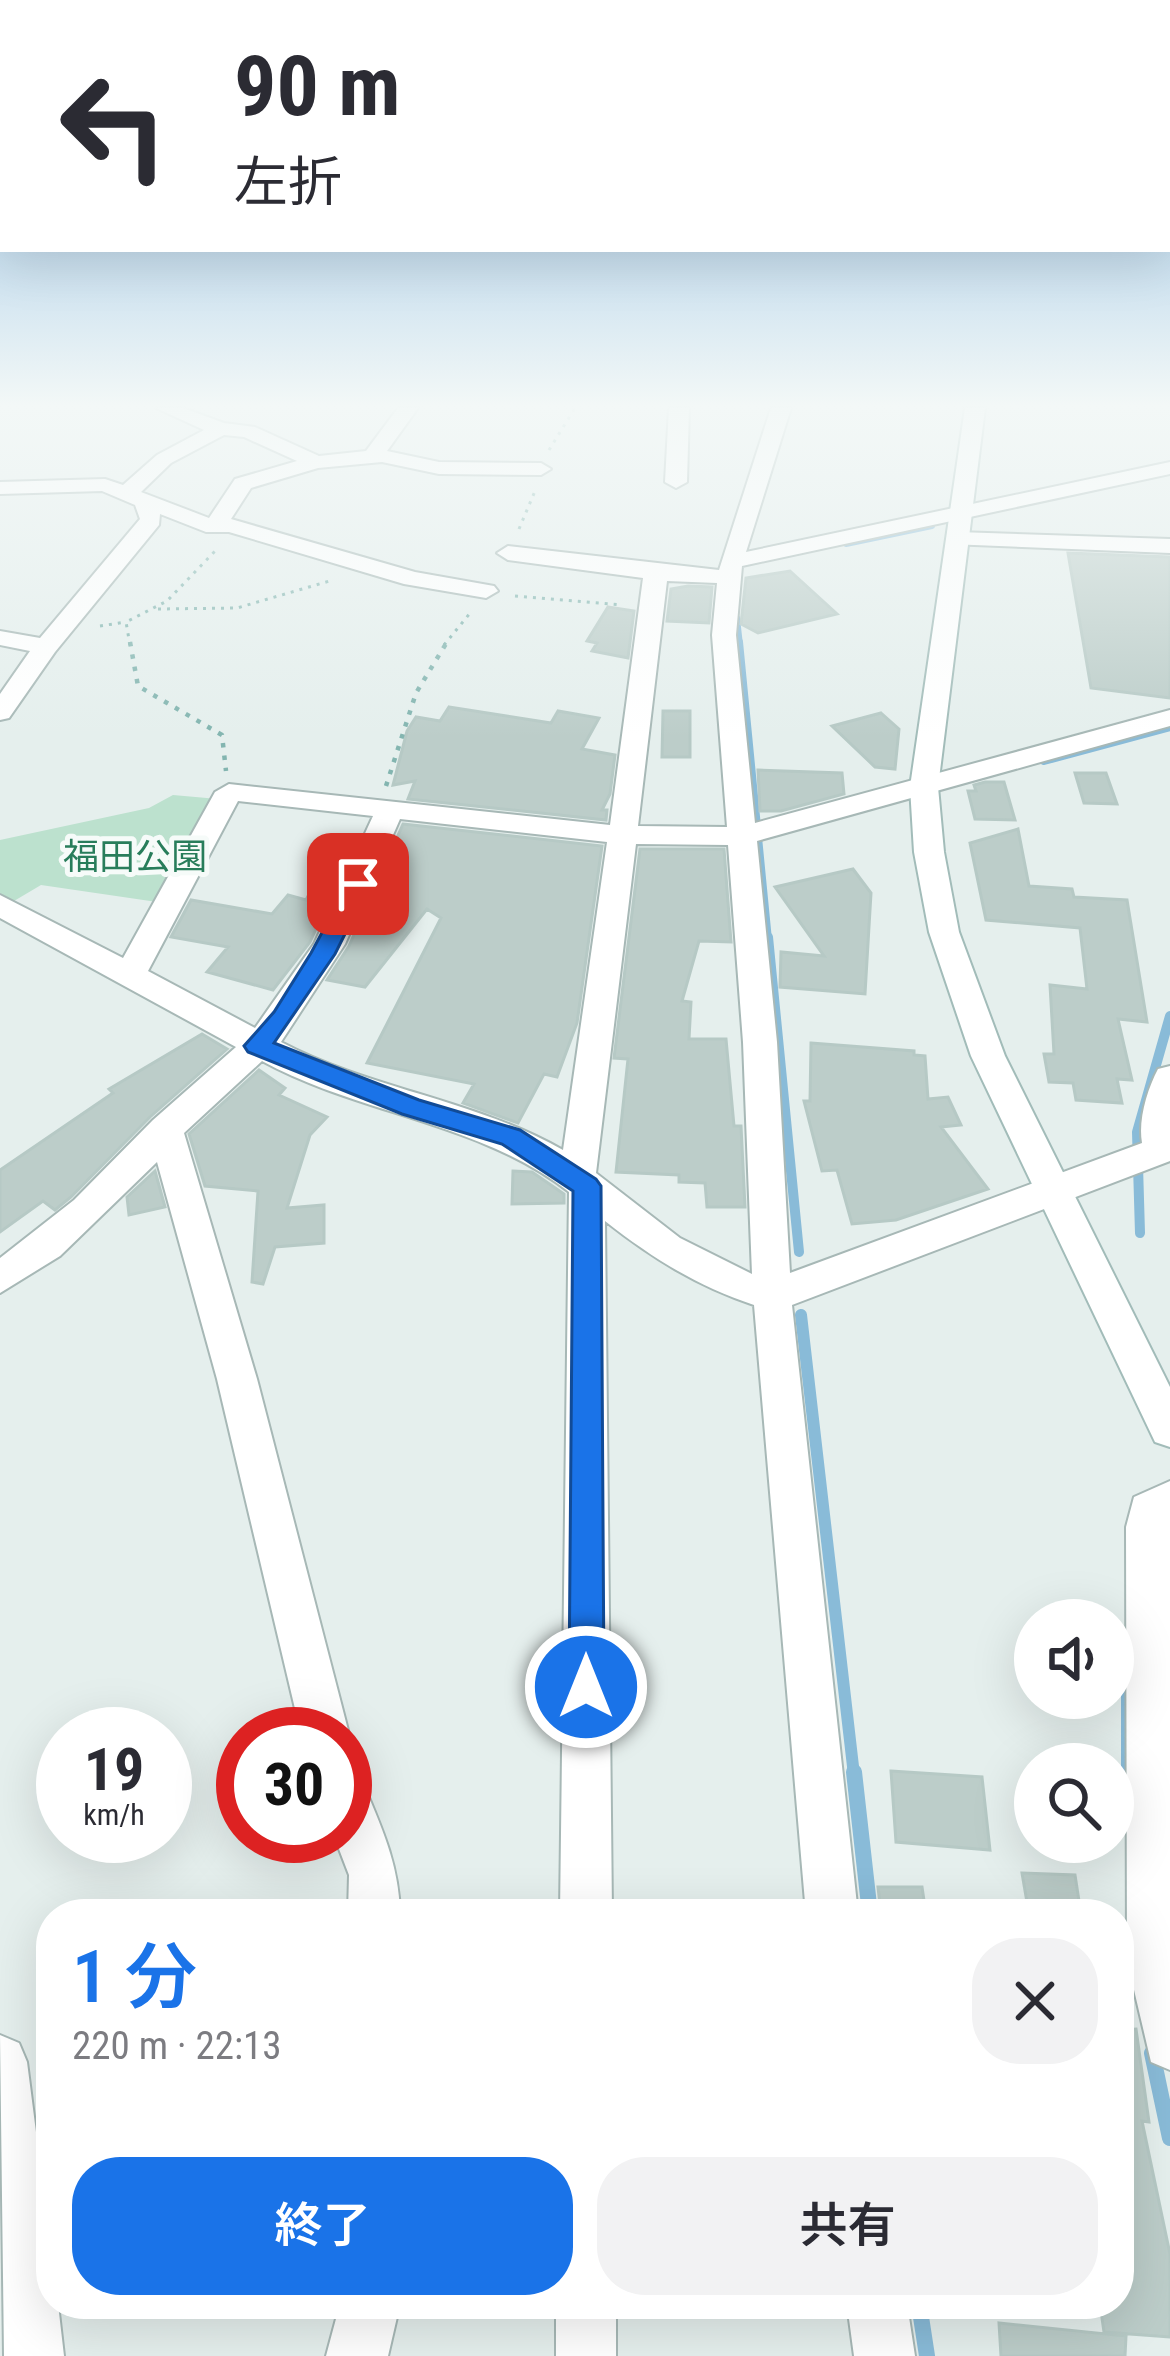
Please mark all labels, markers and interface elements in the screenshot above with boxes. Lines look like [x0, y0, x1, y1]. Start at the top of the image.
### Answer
text: 90 m [234, 37, 401, 136]
icon: left [36, 48, 192, 204]
text: 左折 [234, 151, 342, 214]
pin [307, 833, 409, 935]
park label: 福田公園 [63, 836, 207, 878]
icon: arrive [325, 851, 391, 917]
map controls [1014, 1599, 1134, 1863]
button: sound [1014, 1599, 1134, 1719]
position arrow [523, 1624, 649, 1750]
speed limit sign: 30 [216, 1707, 372, 1863]
text: 19 [84, 1734, 144, 1805]
button: search [1014, 1743, 1134, 1863]
text: km/h [83, 1797, 145, 1832]
text: 1 分 [72, 1935, 197, 2020]
button: close [972, 1938, 1098, 2064]
text: 220 m · 22:13 [72, 2023, 282, 2069]
button: 終了 [72, 2157, 573, 2295]
button: 共有 [597, 2157, 1098, 2295]

